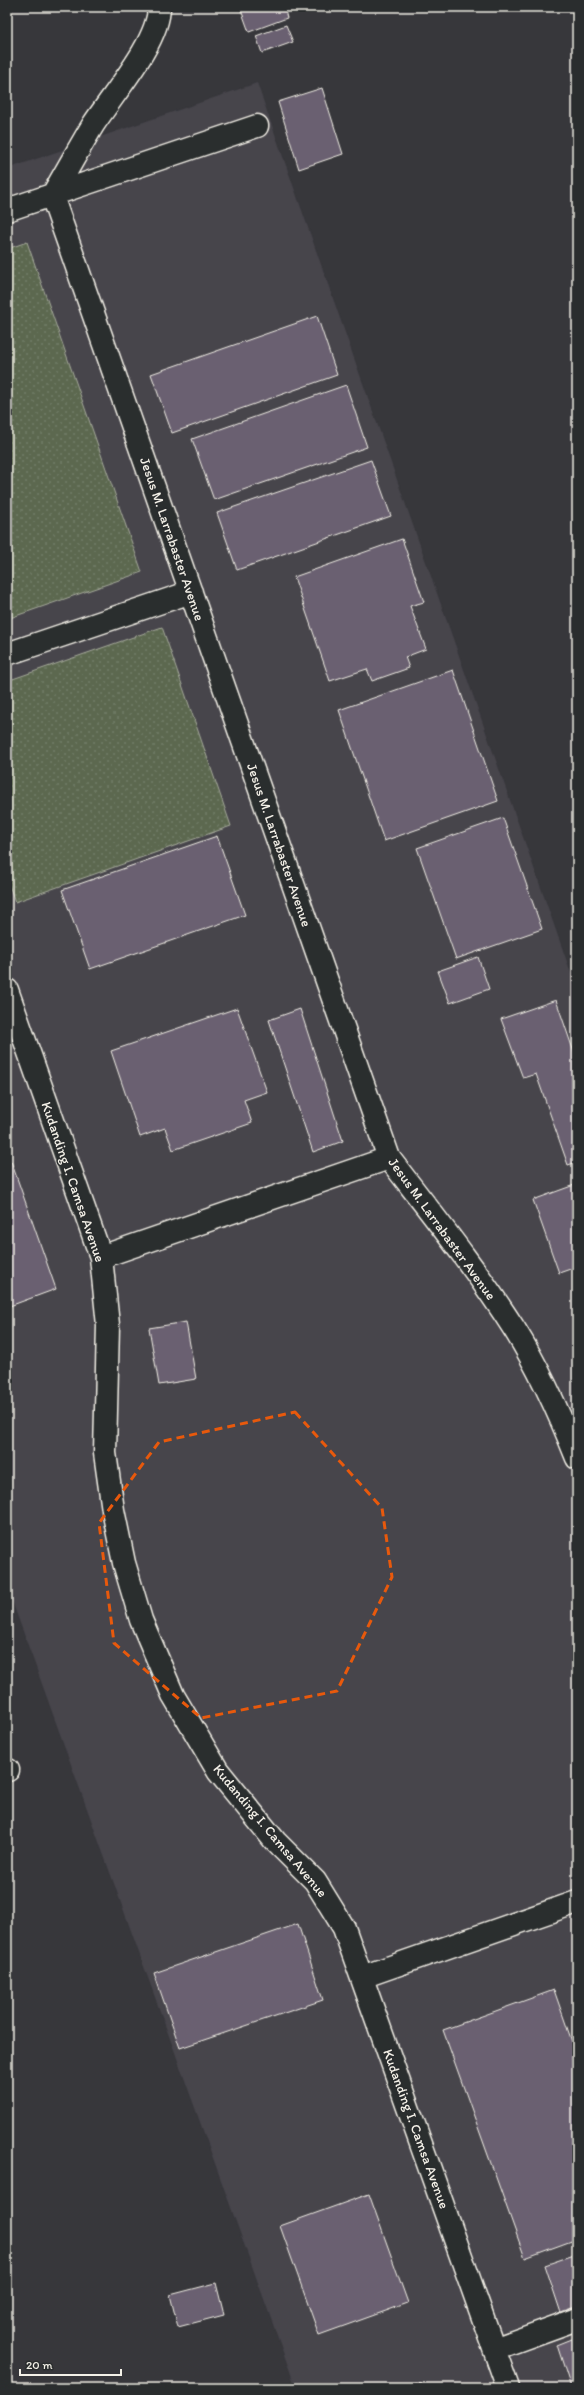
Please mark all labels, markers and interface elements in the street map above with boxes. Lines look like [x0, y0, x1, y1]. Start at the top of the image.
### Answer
street label: Jesus M. Larrabaster Avenue [136, 455, 208, 623]
street label: Jesus M. Larrabaster Avenue [243, 761, 315, 929]
street label: Kudanding I. Camsa Avenue [38, 1100, 109, 1265]
street label: Jesus M. Larrabaster Avenue [385, 1154, 500, 1304]
street label: Kudanding I. Camsa Avenue [209, 1761, 331, 1901]
street label: Kudanding I. Camsa Avenue [379, 2047, 453, 2211]
scale bar [20, 2351, 121, 2377]
text: 20 m [26, 2358, 53, 2372]

